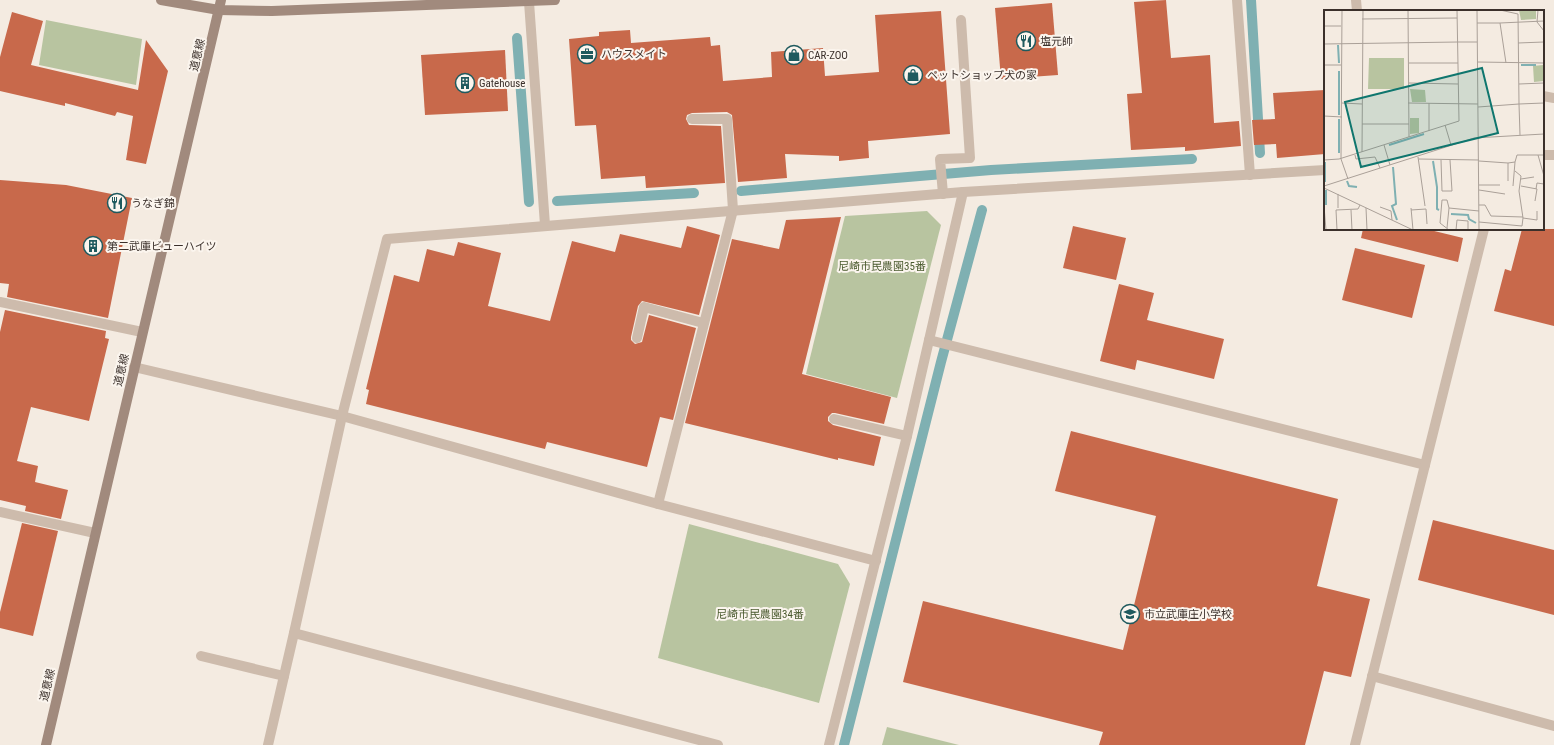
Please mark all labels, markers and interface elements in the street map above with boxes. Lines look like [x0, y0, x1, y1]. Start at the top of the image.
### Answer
inset map [1324, 10, 1544, 230]
restaurant icon: 塩元帥 [1015, 30, 1037, 52]
place label: 塩元帥 [1040, 35, 1073, 48]
street label: 道意線 [187, 38, 208, 73]
office icon: ハウスメイト [576, 43, 598, 65]
shop icon: CAR-ZOO [783, 44, 805, 66]
place label: ハウスメイト [601, 48, 667, 61]
place label: CAR-ZOO [808, 49, 848, 62]
shop icon: ペットショップ犬の家 [902, 64, 924, 86]
place label: ペットショップ犬の家 [927, 69, 1037, 82]
building icon: Gatehouse [454, 72, 476, 94]
place label: Gatehouse [479, 77, 526, 90]
restaurant icon: うなぎ錦 [106, 192, 128, 214]
place label: うなぎ錦 [131, 197, 175, 210]
building icon: 第二武庫ビューハイツ [82, 235, 104, 257]
place label: 第二武庫ビューハイツ [107, 240, 217, 253]
park label: 尼崎市民農園35番 [838, 260, 926, 273]
street label: 道意線 [111, 353, 132, 388]
school or university icon: 市立武庫庄小学校 [1119, 603, 1141, 625]
park label: 尼崎市民農園34番 [716, 608, 804, 621]
place label: 市立武庫庄小学校 [1144, 608, 1232, 621]
street label: 道意線 [37, 668, 58, 703]

